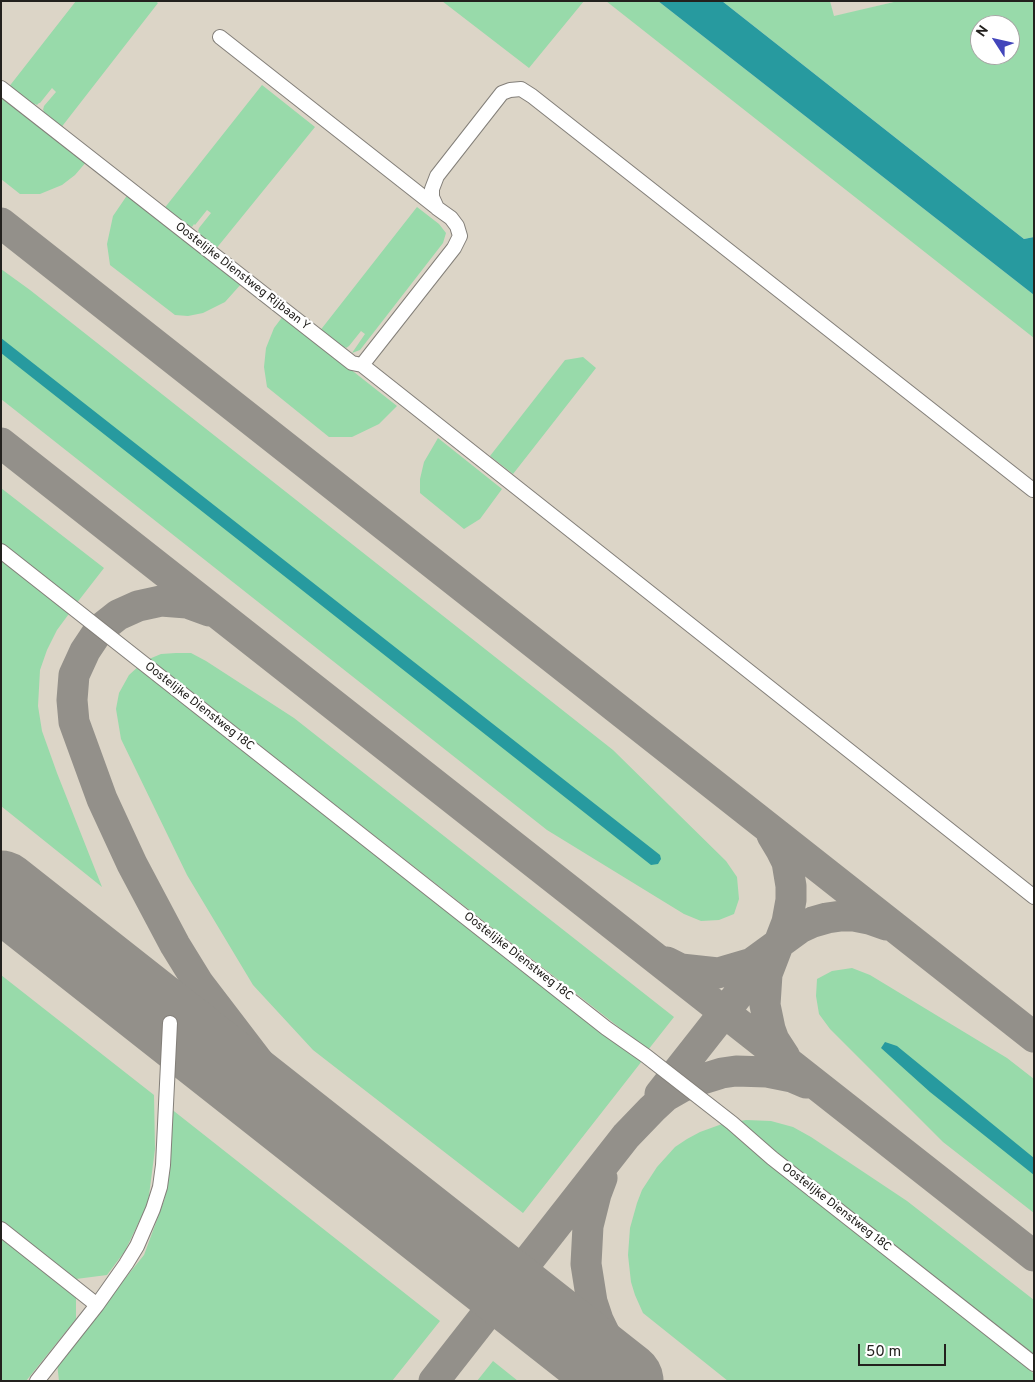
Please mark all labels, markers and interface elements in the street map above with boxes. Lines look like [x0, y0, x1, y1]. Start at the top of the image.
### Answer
north arrow [970, 15, 1020, 65]
text: N [973, 23, 993, 41]
street label: Oostelijke Dienstweg Rijbaan Y [172, 220, 312, 334]
street label: Oostelijke Dienstweg 18C [141, 660, 257, 754]
street label: Oostelijke Dienstweg 18C [460, 910, 576, 1004]
street label: Oostelijke Dienstweg 18C [778, 1161, 894, 1255]
scale bar [860, 1334, 948, 1366]
text: 50 m [866, 1343, 901, 1362]

